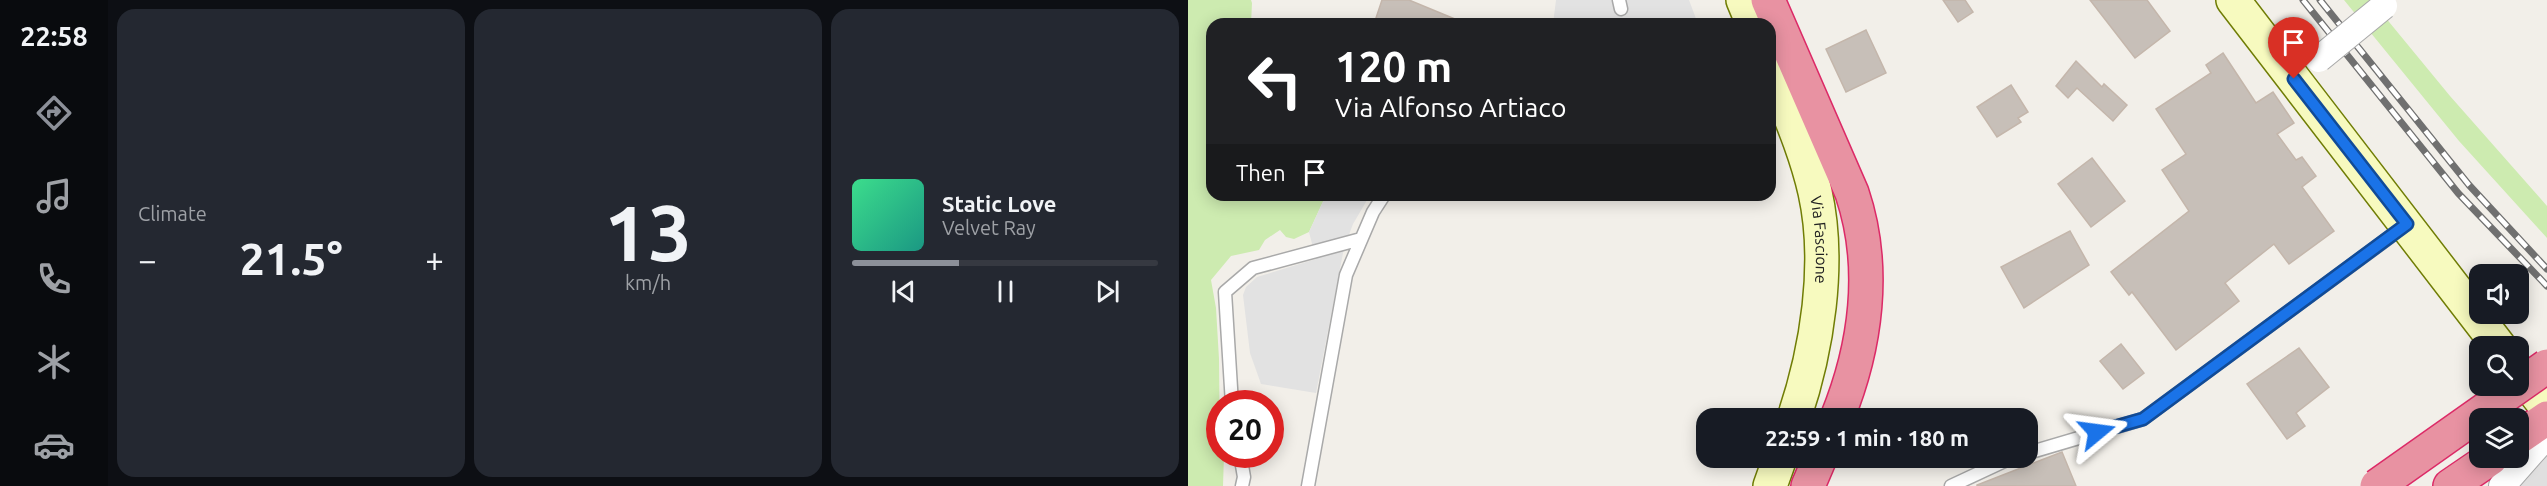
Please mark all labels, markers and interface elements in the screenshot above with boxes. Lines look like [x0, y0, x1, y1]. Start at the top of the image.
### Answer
pin [2268, 17, 2319, 79]
text: 22:58 [20, 21, 88, 51]
icon: arrive [2277, 26, 2310, 59]
icon: left [1236, 42, 1314, 120]
text: 120 m [1335, 43, 1452, 90]
icon: directions [33, 92, 75, 134]
text: Via Alfonso Artiaco [1335, 92, 1567, 122]
icon: arrive [1298, 156, 1331, 189]
text: Then [1236, 160, 1286, 185]
icon: music [33, 175, 75, 217]
text: 13 [604, 188, 692, 276]
text: Static Love [942, 191, 1057, 216]
street label: Via Fascione [1807, 194, 1831, 284]
text: Climate [138, 202, 207, 225]
text: Velvet Ray [942, 216, 1036, 239]
text: 21.5° [239, 233, 343, 284]
text: − [138, 241, 157, 278]
text: + [425, 241, 444, 278]
icon: phone [33, 258, 75, 300]
map controls [2469, 264, 2529, 468]
button: sound [2469, 264, 2529, 324]
text: km/h [625, 271, 671, 294]
icon: previous [887, 275, 920, 308]
icon: pause [989, 275, 1022, 308]
icon: next [1091, 275, 1124, 308]
button: search [2469, 336, 2529, 396]
icon: climate [33, 341, 75, 383]
speed limit sign: 20 [1206, 390, 1284, 468]
position arrow [2065, 400, 2129, 464]
button: layers [2469, 408, 2529, 468]
icon: car [33, 424, 75, 466]
text: 22:59 · 1 min · 180 m [1765, 425, 1969, 450]

